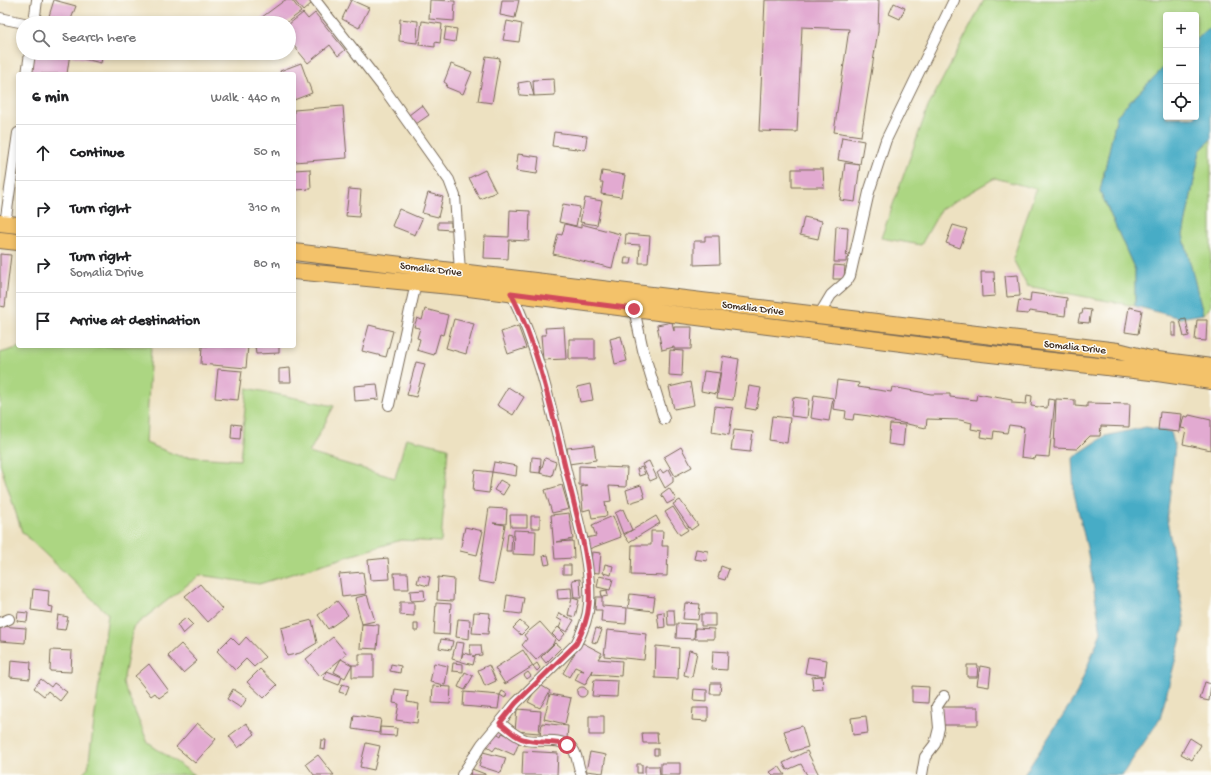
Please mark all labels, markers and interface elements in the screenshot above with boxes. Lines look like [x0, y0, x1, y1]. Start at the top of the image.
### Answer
map controls [1163, 12, 1199, 120]
button: + [1163, 12, 1199, 48]
search box [16, 16, 296, 60]
icon: search [30, 27, 52, 49]
text: Search here [62, 29, 136, 47]
button: − [1163, 48, 1199, 84]
button: locate [1163, 84, 1199, 120]
text: 6 min [32, 88, 68, 108]
text: Walk · 440 m [211, 91, 280, 106]
icon: ahead [32, 142, 54, 164]
text: Continue [70, 144, 124, 162]
text: 50 m [253, 145, 280, 160]
icon: right [32, 198, 54, 220]
text: Turn right [70, 200, 130, 218]
text: 310 m [248, 201, 280, 216]
text: Turn right [70, 248, 130, 266]
icon: right [32, 254, 54, 276]
text: 80 m [253, 257, 280, 272]
street label: Somalia Drive [399, 260, 463, 280]
text: Somalia Drive [70, 266, 144, 281]
street label: Somalia Drive [721, 299, 785, 319]
route end [625, 300, 643, 318]
icon: arrive [32, 310, 54, 332]
text: Arrive at destination [70, 312, 200, 330]
street label: Somalia Drive [1043, 339, 1107, 357]
route start [558, 736, 576, 754]

